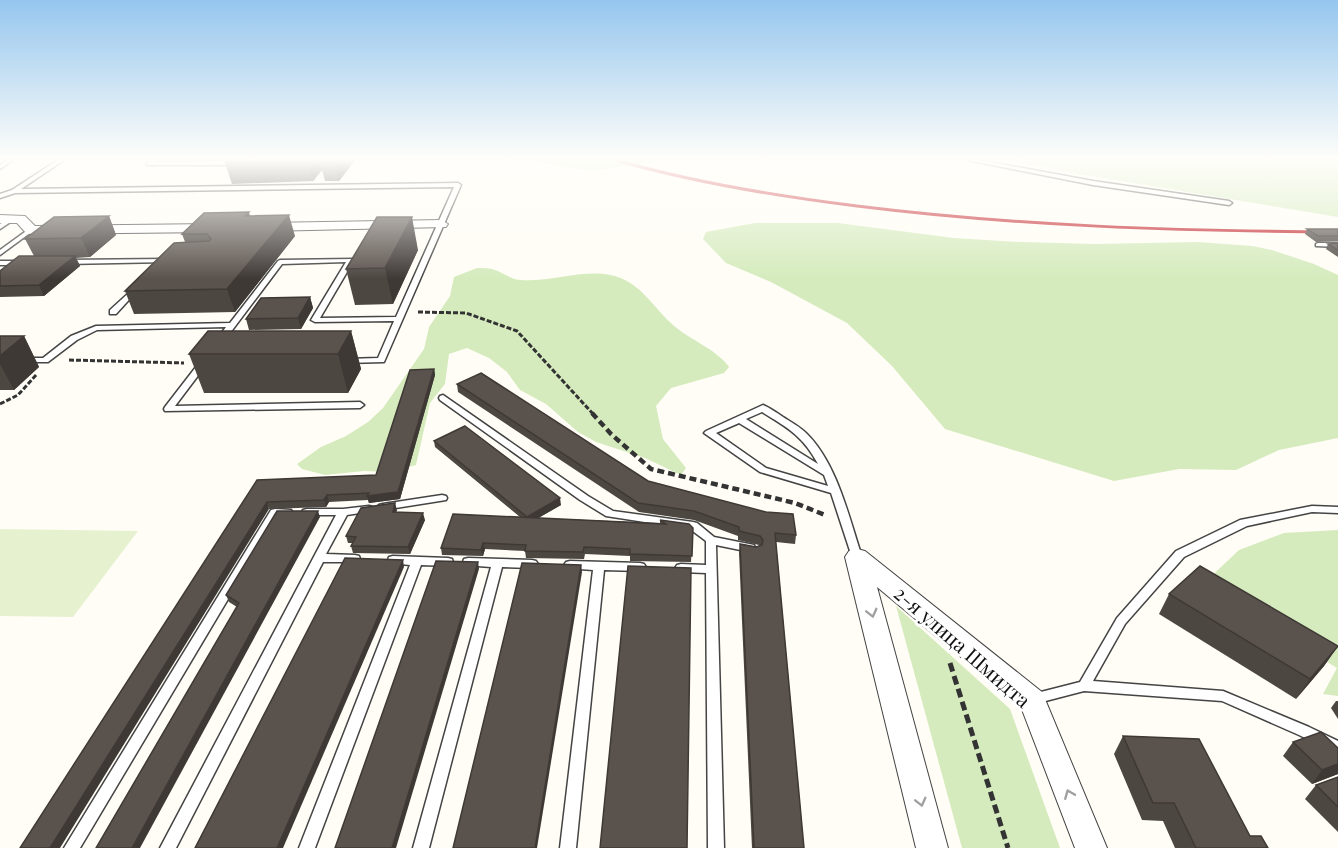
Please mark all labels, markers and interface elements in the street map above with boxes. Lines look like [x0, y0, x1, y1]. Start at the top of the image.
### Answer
street label: 2-я улица Шмидта [889, 579, 1037, 713]
one-way arrow [864, 608, 877, 618]
one-way arrow [1064, 789, 1077, 799]
one-way arrow [913, 797, 926, 807]

